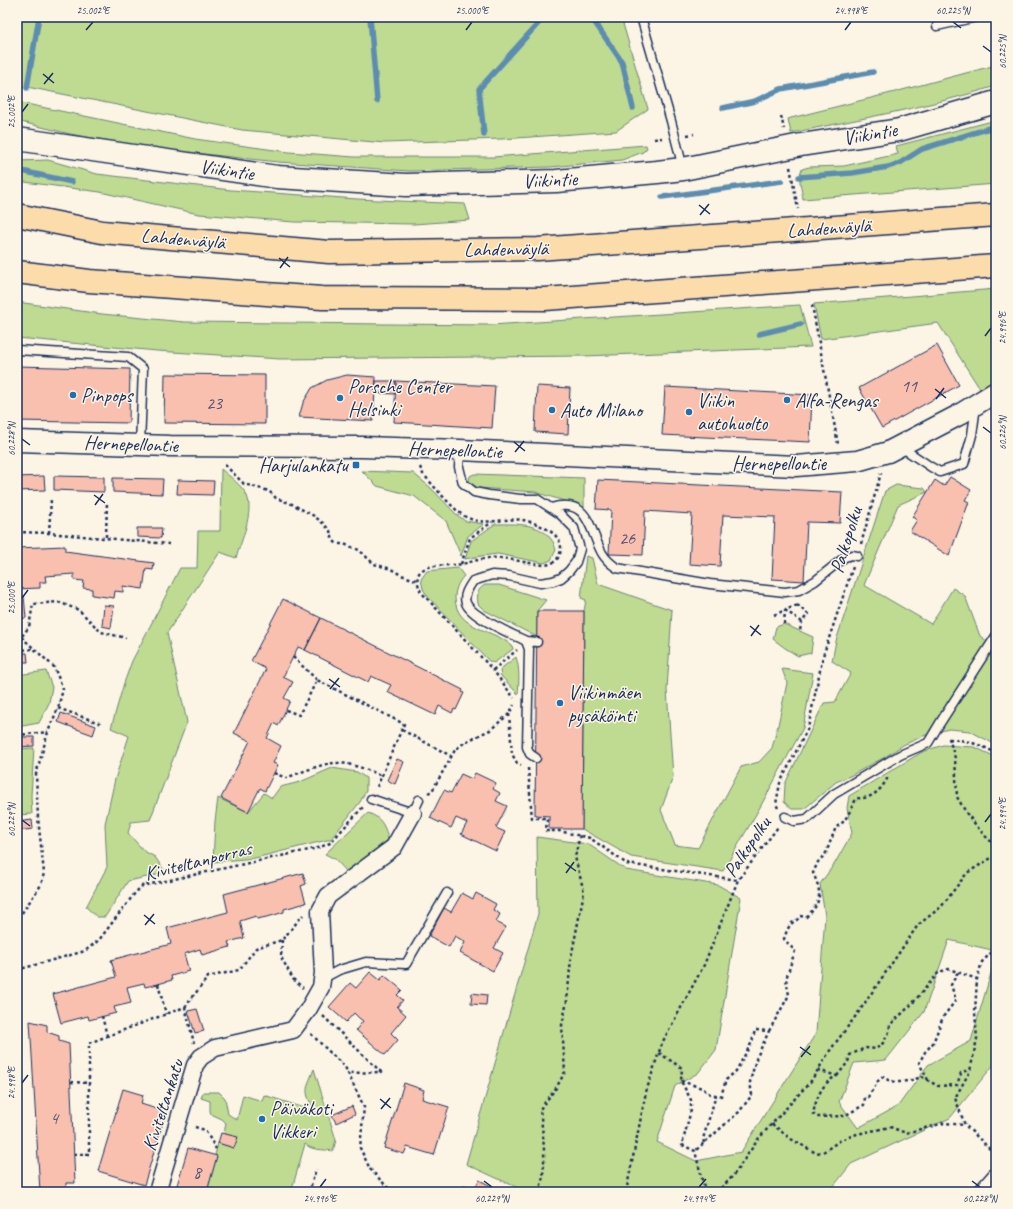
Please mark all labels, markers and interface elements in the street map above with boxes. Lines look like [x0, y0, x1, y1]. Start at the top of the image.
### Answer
text: 25.002°E [77, 4, 111, 17]
text: 25.000°E [456, 4, 490, 17]
text: 24.998°E [835, 4, 869, 17]
text: 60.225°N [936, 4, 972, 17]
text: 60.225°N [996, 33, 1009, 69]
text: 25.002°E [5, 94, 18, 128]
street label: Viikintie [841, 117, 900, 151]
street label: Viikintie [198, 154, 257, 186]
street label: Viikintie [522, 166, 579, 194]
street label: Lahdenväylä [786, 213, 873, 243]
street label: Lahdenväylä [140, 223, 227, 255]
street label: Lahdenväylä [464, 236, 550, 262]
text: 24.996°E [996, 310, 1009, 344]
place label: Porsche Center Helsinki [348, 374, 453, 422]
house number: 11 [901, 375, 918, 397]
place label: Pinpops [81, 383, 134, 408]
place label: Viikin autohuolto [697, 388, 768, 436]
place label: Alfa-Rengas [795, 388, 880, 413]
marker: Pinpops [68, 390, 78, 400]
house number: 23 [206, 392, 224, 414]
marker: Porsche Center Helsinki [335, 393, 345, 403]
marker: Alfa-Rengas [782, 395, 792, 405]
place label: Auto Milano [560, 398, 644, 423]
marker: Auto Milano [547, 405, 557, 415]
marker: Viikin autohuolto [684, 407, 694, 417]
text: 60.226°N [996, 414, 1009, 450]
text: 60.228°N [5, 420, 18, 456]
street label: Hernepellontie [83, 430, 180, 458]
street label: Hernepellontie [407, 436, 504, 464]
street label: Hernepellontie [732, 451, 828, 476]
place label: Harjulankatu [259, 453, 350, 478]
marker: Harjulankatu [351, 460, 361, 470]
street label: Palkopolku [824, 502, 868, 576]
house number: 26 [619, 527, 636, 549]
text: 25.000°E [5, 580, 18, 614]
place label: Viikinmäen pysäköinti [568, 680, 642, 728]
marker: Viikinmäen pysäköinti [555, 698, 565, 708]
text: 24.994°E [996, 796, 1009, 830]
text: 60.229°N [5, 801, 18, 837]
street label: Palkopolku [718, 811, 777, 882]
street label: Kiviteltanporras [142, 835, 256, 886]
street label: Kiviteltankatu [136, 1055, 190, 1154]
text: 24.998°E [5, 1065, 18, 1099]
place label: Päiväkoti Vikkeri [270, 1096, 334, 1144]
house number: 4 [50, 1107, 60, 1129]
marker: Päiväkoti Vikkeri [257, 1114, 267, 1124]
house number: 8 [193, 1161, 203, 1183]
text: 24.996°E [304, 1192, 338, 1205]
text: 60.229°N [475, 1192, 511, 1205]
text: 24.994°E [683, 1192, 717, 1205]
text: 60.228°N [963, 1192, 999, 1205]

